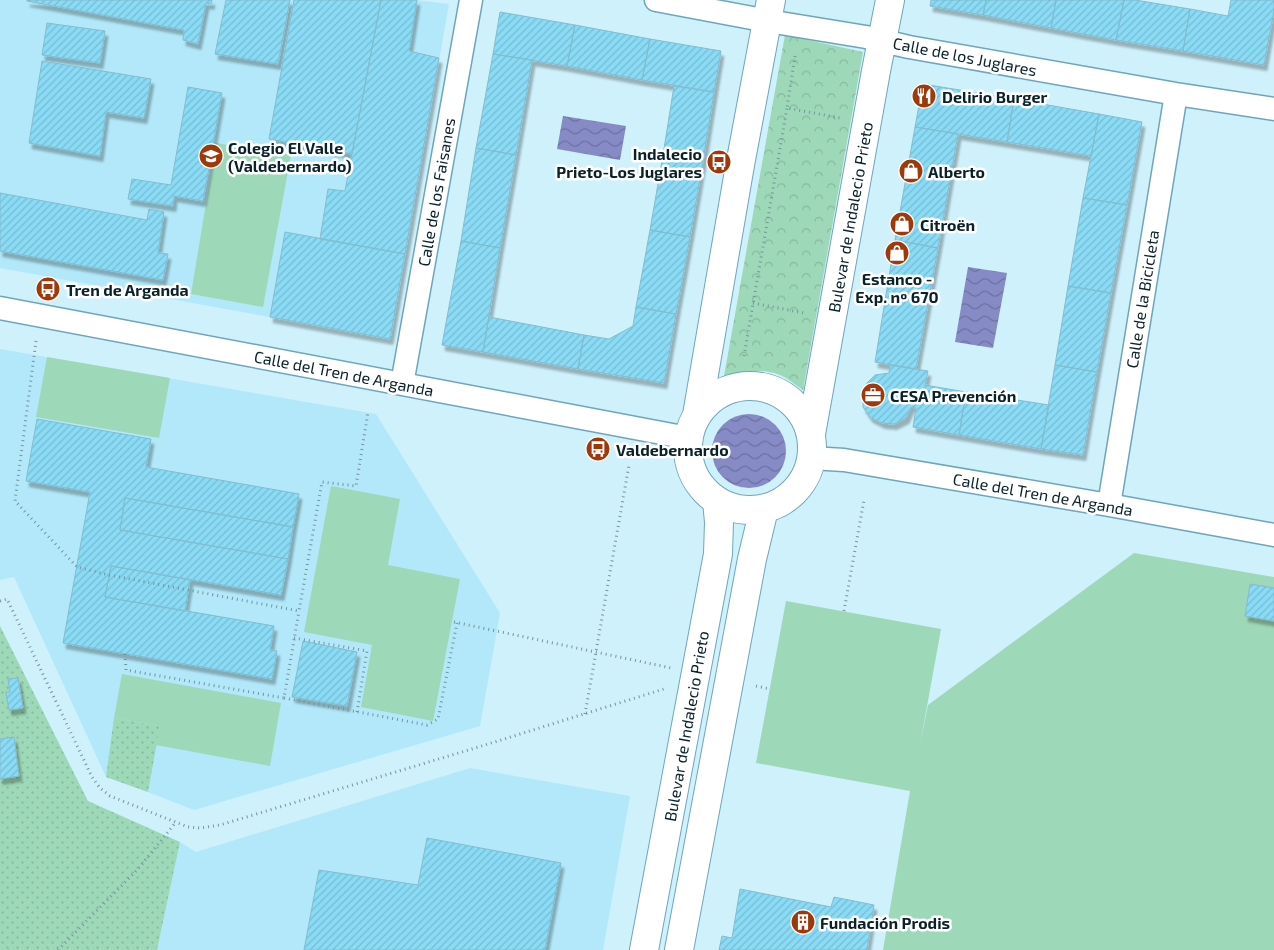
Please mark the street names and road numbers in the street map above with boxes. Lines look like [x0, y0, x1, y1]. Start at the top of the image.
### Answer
street label: Calle de los Juglares [891, 33, 1039, 79]
street label: Calle de los Faisanes [414, 116, 458, 268]
street label: Bulevar de Indalecio Prieto [824, 120, 876, 314]
street label: Calle de la Bicicleta [1122, 229, 1162, 369]
street label: Calle del Tren de Arganda [253, 346, 435, 400]
street label: Calle del Tren de Arganda [951, 469, 1135, 519]
street label: Bulevar de Indalecio Prieto [660, 629, 712, 823]

